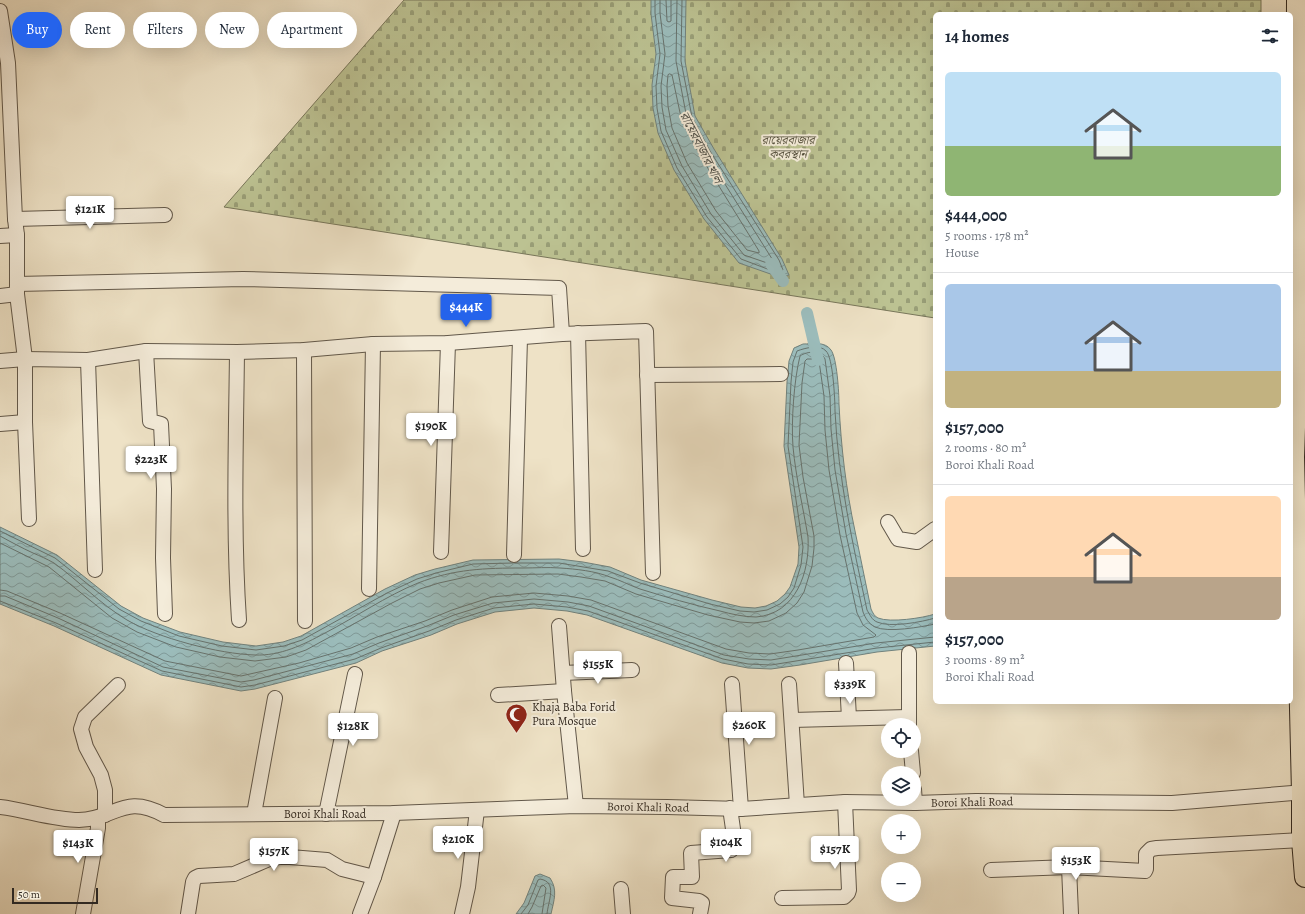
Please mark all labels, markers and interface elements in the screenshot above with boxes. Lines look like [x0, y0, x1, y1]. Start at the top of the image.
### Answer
chip: Buy [12, 12, 62, 48]
chip: Rent [70, 12, 125, 48]
chip: Filters [133, 12, 197, 48]
chip: New [205, 12, 259, 48]
chip: Apartment [267, 12, 357, 48]
text: 14 homes [945, 25, 1009, 48]
icon: filters [1259, 25, 1281, 47]
icon: home [1077, 98, 1149, 170]
water label: রায়েরবাজার খাল [676, 109, 728, 189]
park label: রায়েরবাজার কবরস্থান [762, 132, 817, 162]
pin: $121K [62, 196, 118, 230]
text: $121K [75, 200, 105, 217]
text: $444,000 [945, 204, 1007, 227]
text: 5 rooms · 178 m² [945, 227, 1029, 244]
text: House [945, 244, 979, 261]
pin: $444K [438, 294, 494, 328]
text: $444K [450, 298, 482, 315]
icon: home [1077, 310, 1149, 382]
pin: $190K [403, 413, 459, 447]
text: $157,000 [945, 416, 1004, 439]
text: $190K [415, 417, 447, 434]
text: 2 rooms · 80 m² [945, 439, 1026, 456]
pin: $223K [123, 446, 179, 480]
text: $223K [135, 450, 167, 467]
text: Boroi Khali Road [945, 456, 1034, 473]
icon: home [1077, 522, 1149, 594]
text: $157,000 [945, 628, 1004, 651]
pin: $155K [570, 651, 626, 685]
text: 3 rooms · 89 m² [945, 651, 1024, 668]
text: $155K [583, 655, 613, 672]
text: Boroi Khali Road [945, 668, 1034, 685]
pin: $339K [822, 671, 878, 705]
text: $339K [834, 675, 866, 692]
place label: Khaja Baba Forid Pura Mosque [532, 699, 616, 729]
mosque icon: Khaja Baba Forid Pura Mosque [504, 701, 530, 734]
pin: $260K [721, 712, 777, 746]
pin: $128K [325, 713, 381, 747]
text: $260K [732, 716, 766, 733]
text: $128K [337, 717, 369, 734]
map controls [881, 718, 921, 902]
button: locate [881, 718, 921, 758]
button: layers [881, 766, 921, 806]
street label: Boroi Khali Road [931, 793, 1014, 811]
street label: Boroi Khali Road [607, 798, 690, 816]
street label: Boroi Khali Road [284, 806, 367, 822]
button: + [881, 814, 921, 854]
pin: $210K [430, 826, 486, 860]
pin: $104K [698, 829, 754, 863]
pin: $143K [50, 830, 106, 864]
text: $210K [442, 830, 474, 847]
text: $104K [710, 833, 742, 850]
text: $143K [63, 834, 93, 851]
pin: $157K [807, 836, 863, 870]
pin: $157K [246, 838, 302, 872]
text: $157K [820, 840, 850, 857]
text: $157K [259, 842, 289, 859]
pin: $153K [1048, 847, 1104, 881]
text: $153K [1061, 851, 1091, 868]
button: − [881, 862, 921, 902]
scale bar [12, 886, 98, 905]
text: 50 m [18, 887, 40, 902]

